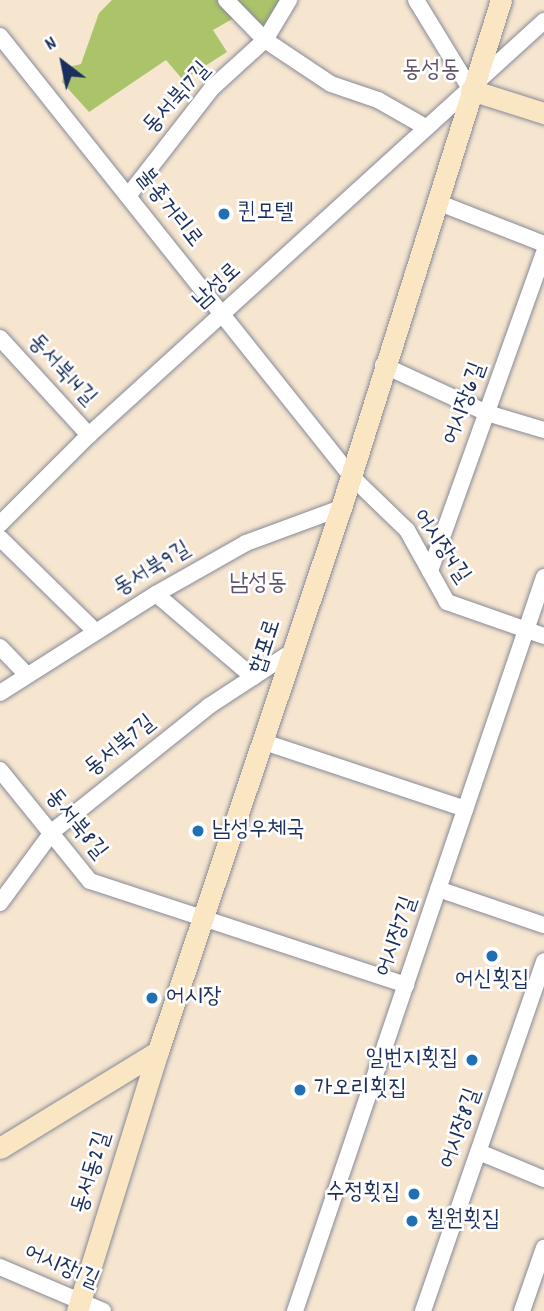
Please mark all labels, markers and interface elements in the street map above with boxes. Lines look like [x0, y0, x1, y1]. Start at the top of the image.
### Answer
north arrow [28, 28, 98, 98]
text: N [40, 31, 63, 59]
street label: 동서북17길 [138, 57, 218, 141]
district label: 동성동 [402, 58, 460, 86]
street label: 불종거리로 [129, 164, 207, 254]
place label: 퀸모텔 [238, 200, 294, 228]
marker: 퀸모텔 [216, 206, 232, 222]
street label: 남성로 [188, 258, 248, 316]
street label: 동서북14길 [21, 329, 101, 413]
street label: 어시장6길 [438, 359, 494, 449]
street label: 어시장4길 [405, 505, 475, 589]
street label: 동서북9길 [110, 536, 196, 604]
district label: 남성동 [229, 571, 287, 599]
street label: 합포로 [245, 616, 289, 678]
street label: 동서북7길 [80, 710, 162, 784]
street label: 동서북8길 [38, 784, 112, 866]
place label: 남성우체국 [212, 817, 305, 845]
marker: 남성우체국 [190, 823, 206, 839]
street label: 어시장7길 [371, 893, 425, 981]
marker: 어신횟집 [484, 948, 500, 964]
place label: 어신횟집 [455, 967, 529, 995]
place label: 어시장 [166, 984, 222, 1012]
marker: 어시장 [144, 990, 160, 1006]
place label: 일번지횟집 [365, 1046, 458, 1074]
marker: 일번지횟집 [464, 1052, 480, 1068]
place label: 가오리횟집 [314, 1076, 407, 1104]
marker: 가오리횟집 [292, 1082, 308, 1098]
street label: 어시장8길 [435, 1085, 489, 1173]
street label: 동서동2길 [68, 1129, 118, 1217]
place label: 수정횟집 [326, 1180, 400, 1208]
marker: 수정횟집 [406, 1186, 422, 1202]
place label: 칠원횟집 [426, 1207, 500, 1235]
marker: 칠원횟집 [404, 1213, 420, 1229]
street label: 어시장1길 [19, 1240, 103, 1296]

